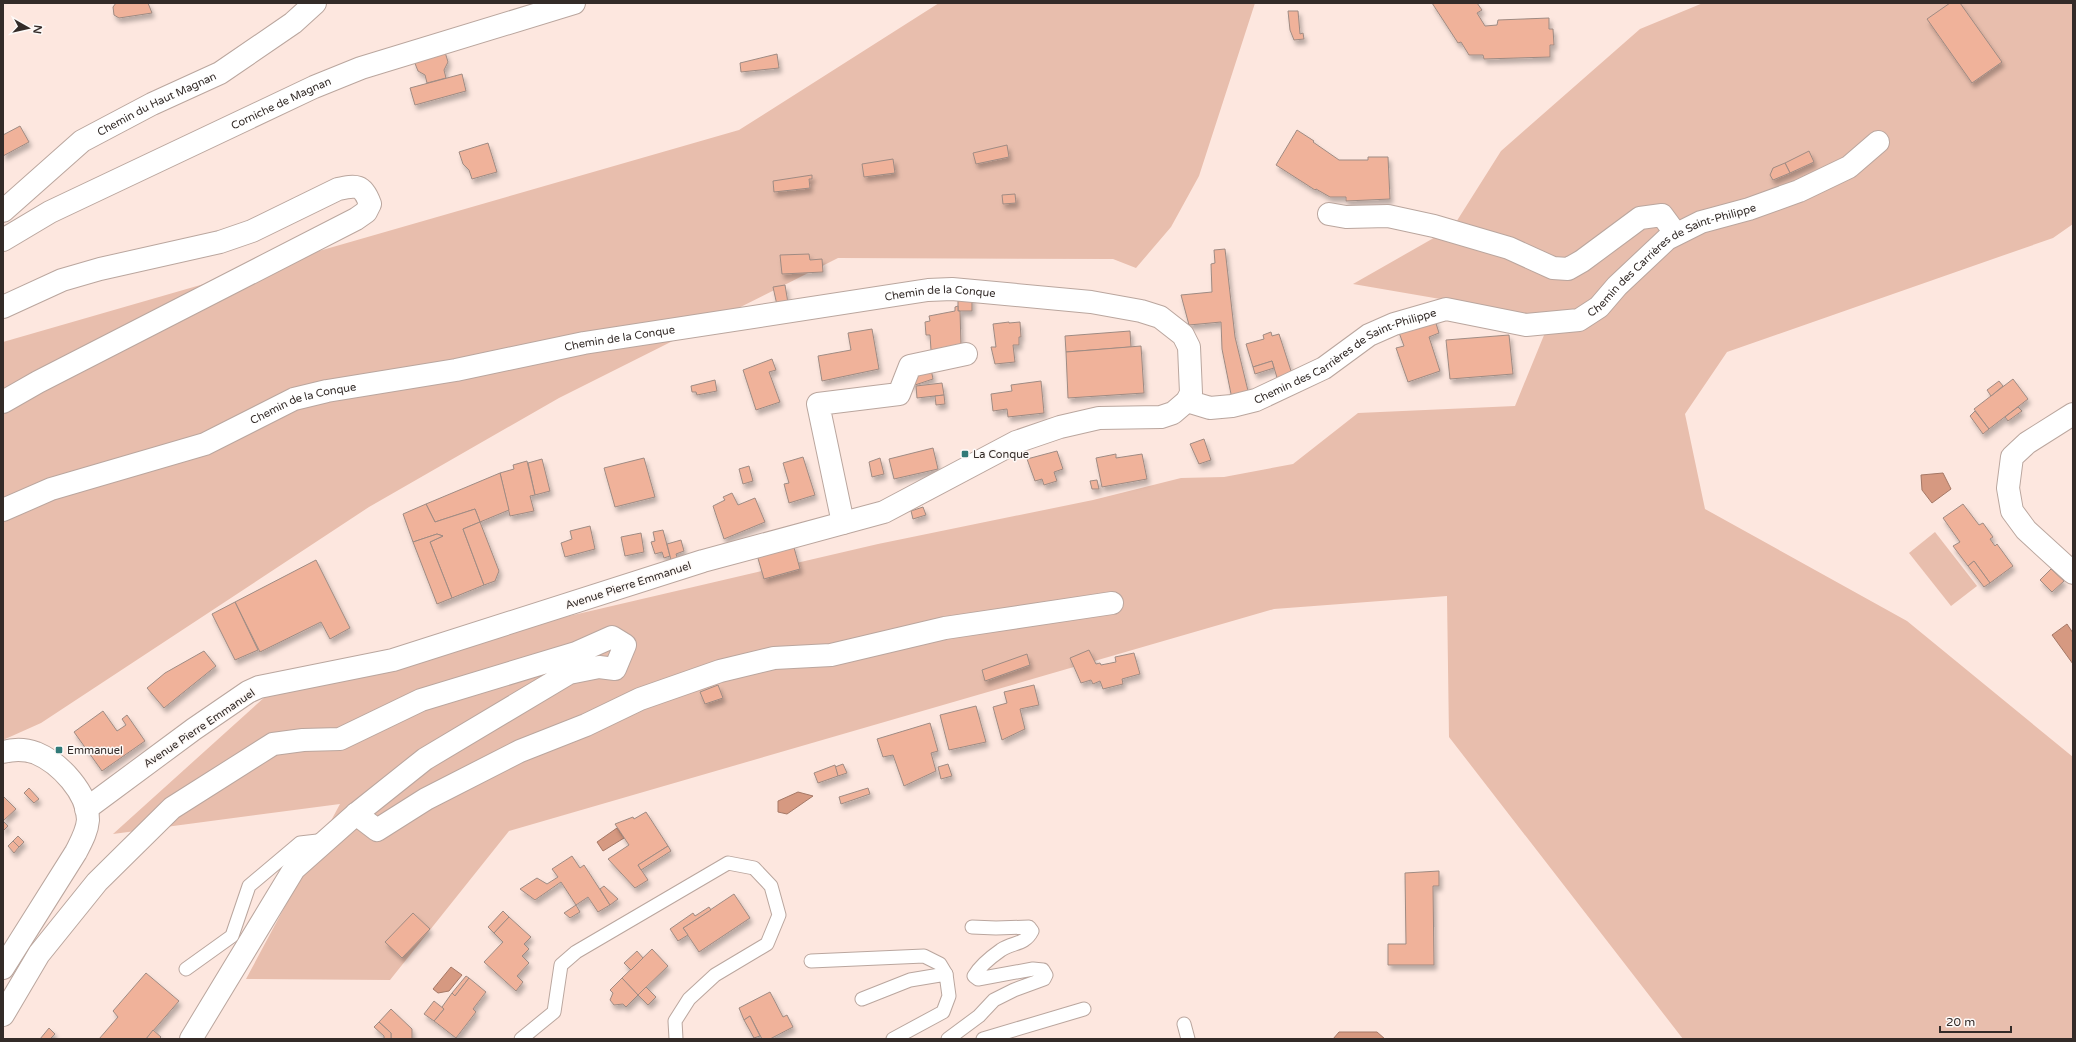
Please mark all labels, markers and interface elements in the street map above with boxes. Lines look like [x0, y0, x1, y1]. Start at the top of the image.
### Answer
north arrow [8, 8, 48, 48]
text: N [30, 24, 44, 35]
street label: Chemin du Haut Magnan [95, 70, 218, 139]
street label: Corniche de Magnan [229, 75, 333, 132]
street label: Chemin des Carrières de Saint-Philippe [1585, 201, 1758, 320]
street label: Chemin de la Conque [884, 283, 996, 304]
street label: Chemin des Carrières de Saint-Philippe [1252, 306, 1438, 407]
street label: Chemin de la Conque [563, 323, 676, 354]
street label: Chemin de la Conque [248, 380, 357, 427]
place label: La Conque [973, 448, 1029, 461]
marker: La Conque [960, 449, 970, 459]
street label: Avenue Pierre Emmanuel [564, 559, 693, 612]
street label: Avenue Pierre Emmanuel [141, 686, 257, 771]
place label: Emmanuel [67, 744, 123, 757]
marker: Emmanuel [54, 745, 64, 755]
scale bar [1940, 1008, 2011, 1034]
text: 20 m [1946, 1015, 1975, 1029]

